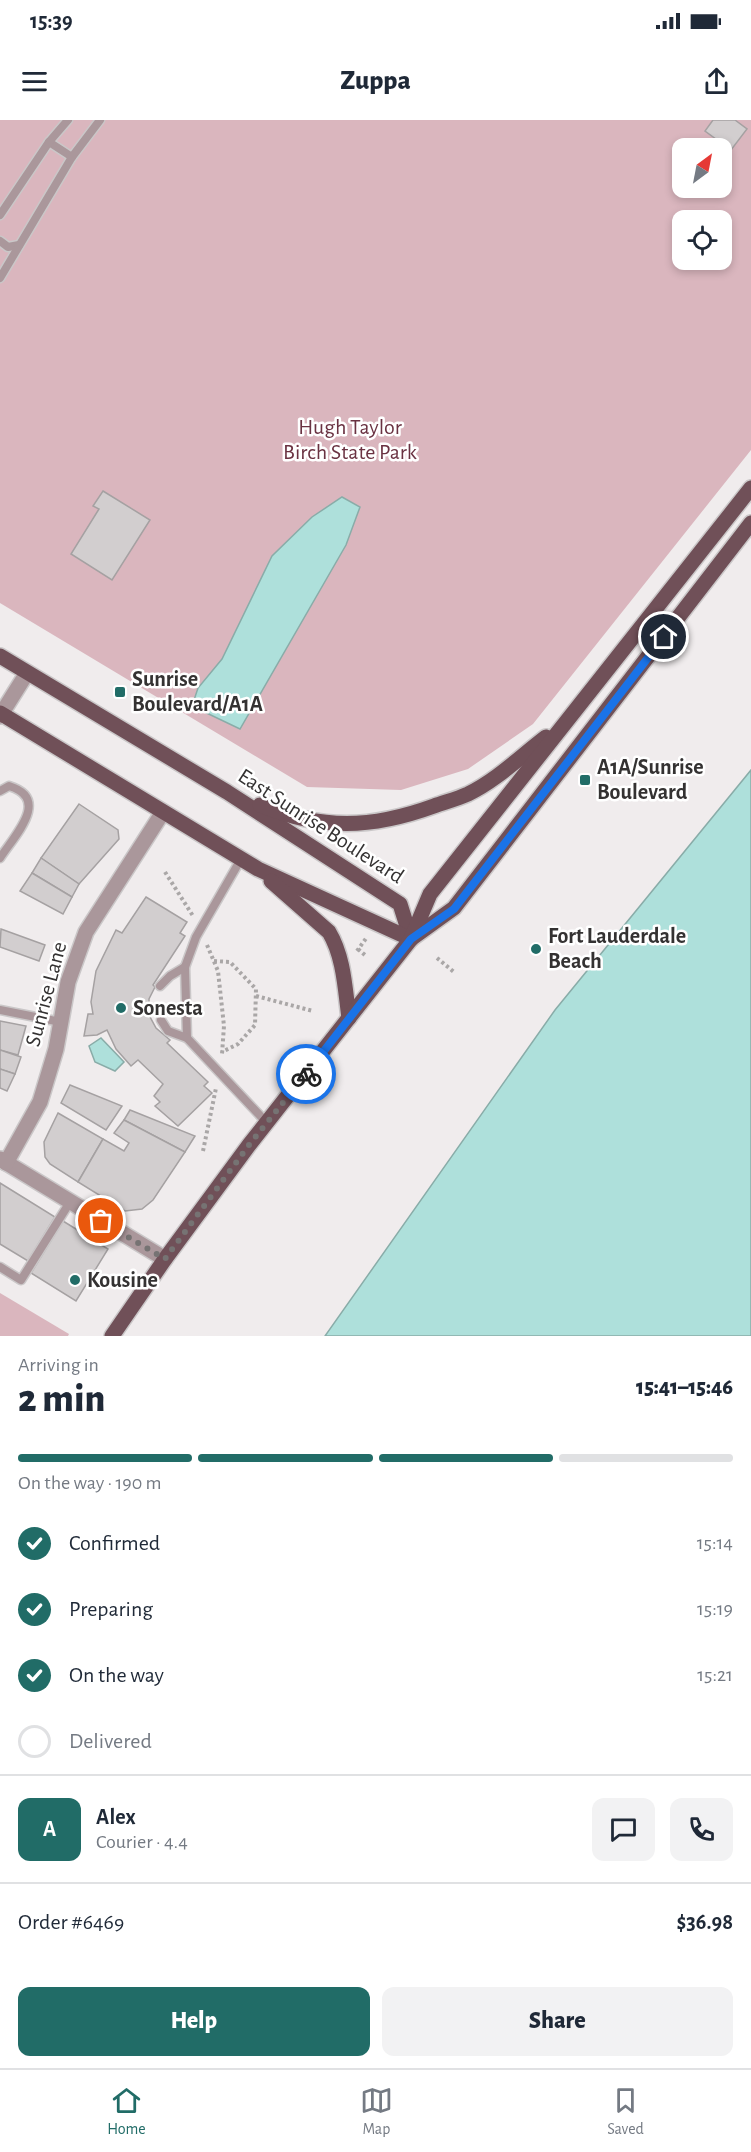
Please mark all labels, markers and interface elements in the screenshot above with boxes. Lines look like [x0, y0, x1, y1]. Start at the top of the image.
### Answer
text: 15:39 [30, 10, 73, 32]
icon: menu [18, 65, 51, 98]
icon: share [700, 65, 733, 98]
text: Zuppa [340, 67, 411, 94]
north arrow [672, 138, 732, 198]
map controls [672, 138, 732, 270]
button: locate [672, 210, 732, 270]
park label: Hugh Taylor Birch State Park [283, 416, 417, 463]
pin [638, 611, 689, 662]
icon: home [647, 620, 680, 653]
place label: Sunrise Boulevard/A1A [132, 668, 263, 715]
marker: Sunrise Boulevard/A1A [113, 685, 127, 699]
place label: A1A/Sunrise Boulevard [597, 756, 704, 803]
street label: East Sunrise Boulevard [234, 764, 408, 888]
marker: A1A/Sunrise Boulevard [578, 773, 592, 787]
place label: Fort Lauderdale Beach [548, 925, 686, 972]
street label: Sunrise Lane [21, 939, 71, 1049]
marker: Fort Lauderdale Beach [529, 942, 543, 956]
place label: Sonesta [133, 997, 203, 1019]
marker: Sonesta [114, 1001, 128, 1015]
courier [276, 1044, 336, 1104]
icon: bike [290, 1058, 323, 1091]
pin [75, 1195, 126, 1246]
icon: bag [84, 1204, 117, 1237]
place label: Kousine [87, 1269, 158, 1291]
marker: Kousine [68, 1273, 82, 1287]
text: Arriving in [18, 1355, 99, 1375]
text: 15:41–15:46 [636, 1376, 733, 1398]
text: 2 min [18, 1380, 105, 1419]
text: On the way · 190 m [18, 1473, 162, 1493]
icon: check [18, 1527, 51, 1560]
text: Confirmed [69, 1532, 160, 1554]
text: 15:14 [697, 1533, 733, 1553]
icon: check [18, 1593, 51, 1626]
text: Preparing [69, 1598, 153, 1620]
text: 15:19 [697, 1599, 733, 1619]
icon: check [18, 1659, 51, 1692]
text: On the way [69, 1664, 164, 1686]
text: 15:21 [697, 1665, 733, 1685]
text: Delivered [69, 1730, 152, 1752]
button: chat [592, 1798, 655, 1861]
button: phone [670, 1798, 733, 1861]
text: Alex [96, 1806, 136, 1828]
text: A [43, 1818, 56, 1840]
text: Courier · 4.4 [96, 1832, 188, 1852]
text: Order #6469 [18, 1911, 124, 1933]
text: $36.98 [676, 1911, 733, 1933]
button: Help [18, 1987, 370, 2056]
button: Share [382, 1987, 733, 2056]
tab: Home [107, 2084, 146, 2139]
tab: Map [360, 2084, 393, 2139]
tab: Saved [607, 2084, 644, 2139]

